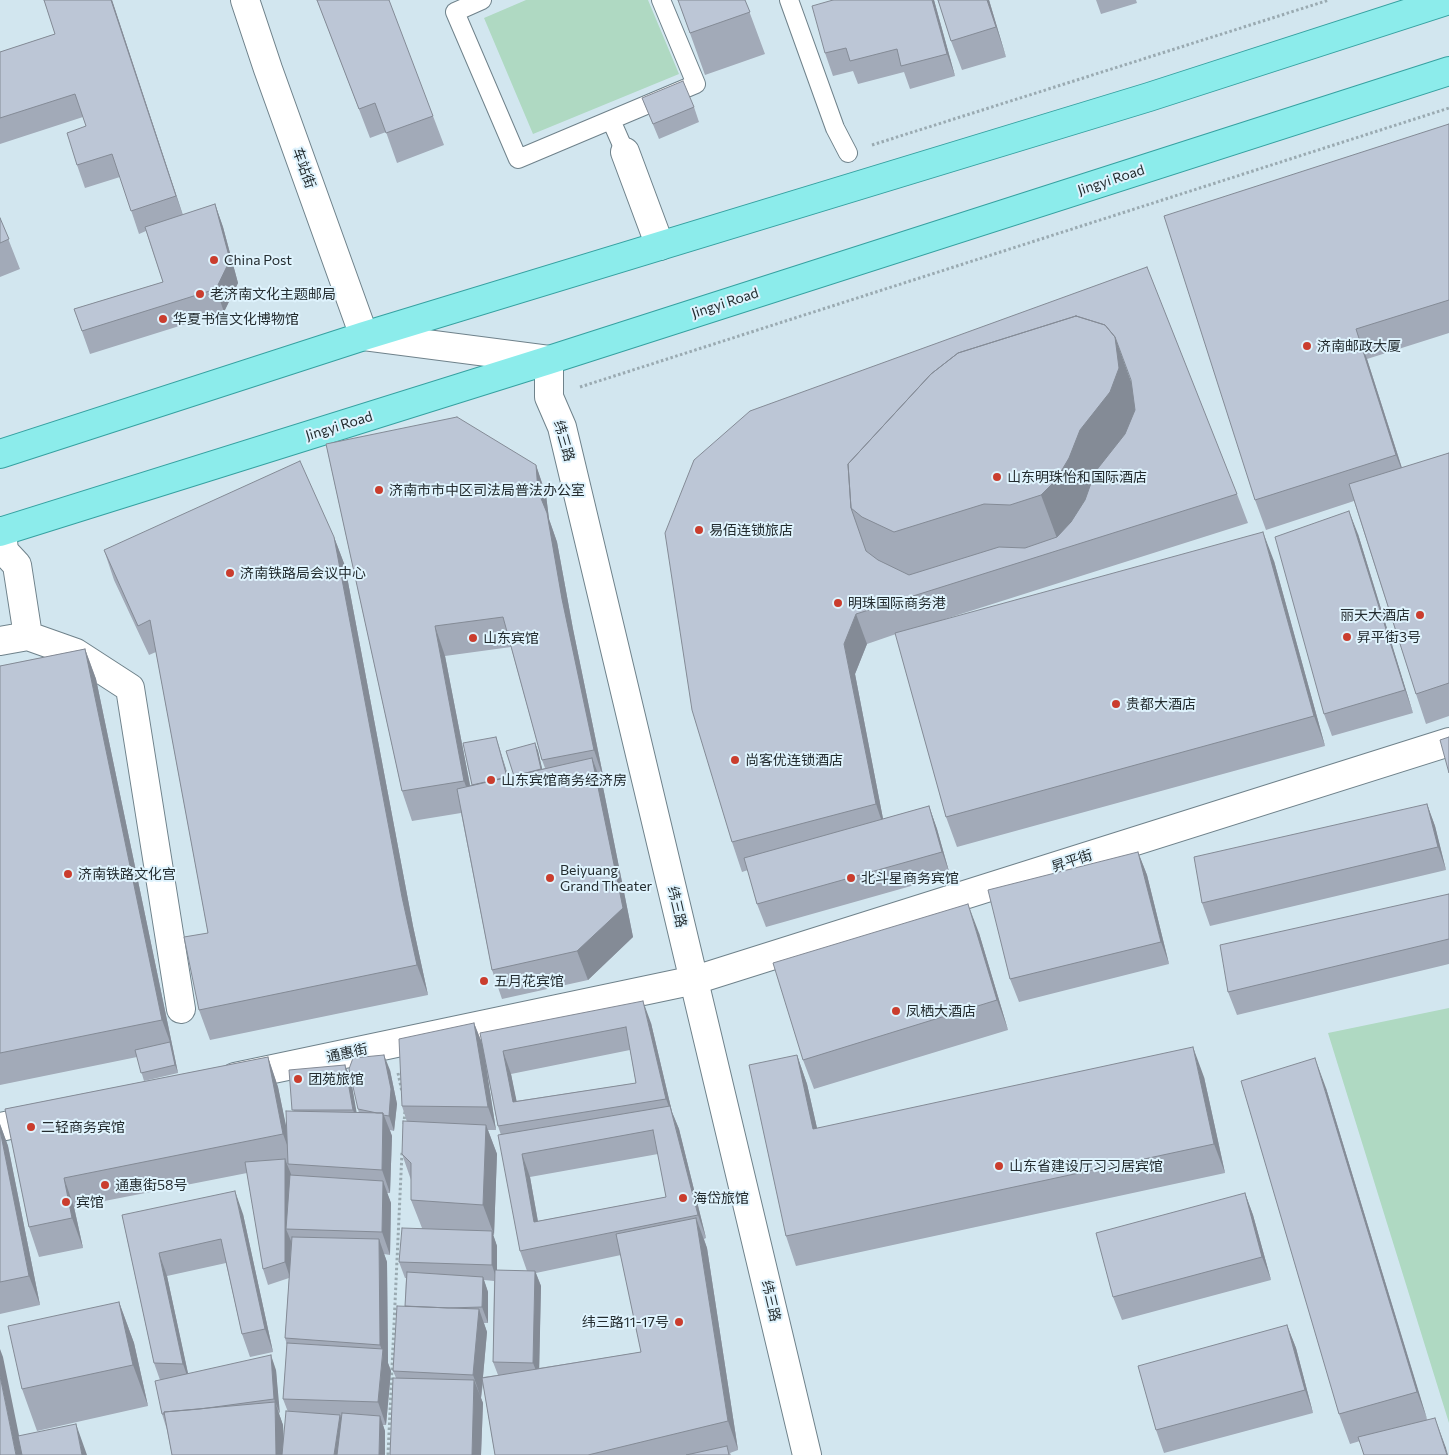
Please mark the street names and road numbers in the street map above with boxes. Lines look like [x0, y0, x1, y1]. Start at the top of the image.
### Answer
street label: 车站街 [289, 145, 319, 191]
street label: Jingyi Road [1075, 161, 1147, 199]
street label: Jingyi Road [689, 284, 761, 322]
street label: Jingyi Road [303, 408, 375, 444]
street label: 纬三路 [550, 418, 578, 464]
street label: 昇平街 [1049, 847, 1095, 875]
street label: 纬三路 [664, 885, 690, 929]
street label: 通惠街 [325, 1040, 369, 1066]
street label: 纬三路 [758, 1279, 784, 1323]

